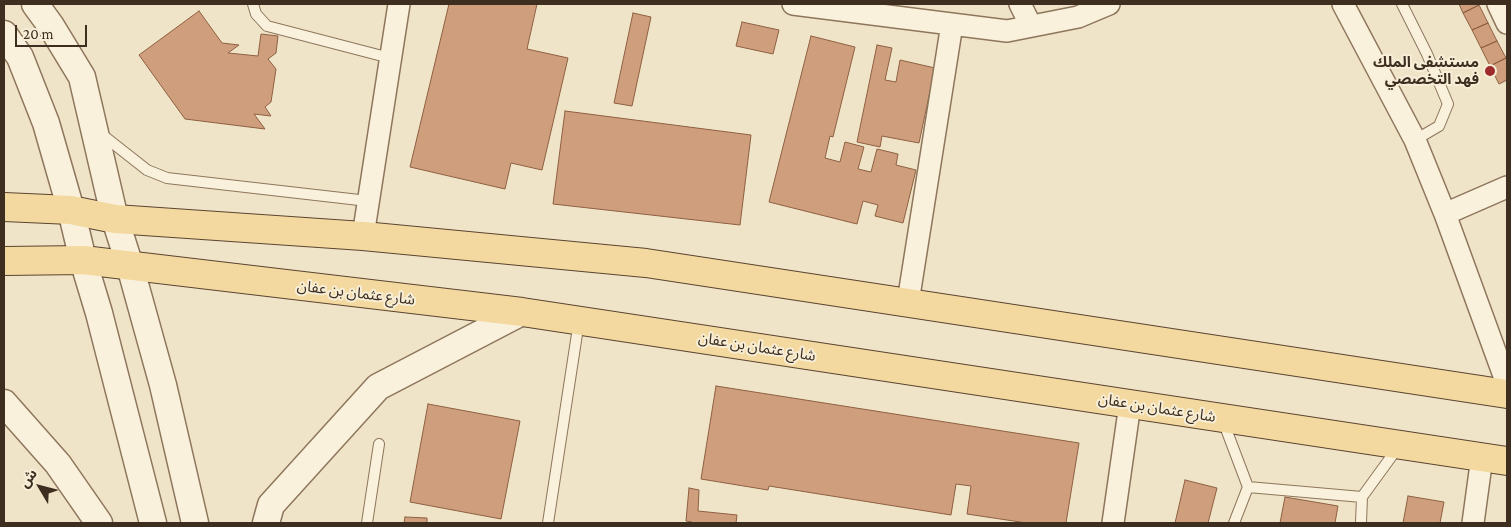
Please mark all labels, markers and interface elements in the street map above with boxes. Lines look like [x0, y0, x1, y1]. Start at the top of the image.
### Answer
scale bar [18, 15, 90, 47]
text: 20 m [23, 26, 54, 42]
place label: مستشفى الملك فهد التخصصي [1373, 53, 1479, 88]
marker: مستشفى الملك فهد التخصصي [1483, 64, 1497, 78]
street label: شارع عثمان بن عفان [296, 277, 416, 309]
street label: شارع عثمان بن عفان [697, 329, 817, 365]
street label: شارع عثمان بن عفان [1097, 390, 1217, 426]
north arrow [15, 462, 65, 512]
text: ش [16, 465, 40, 490]

